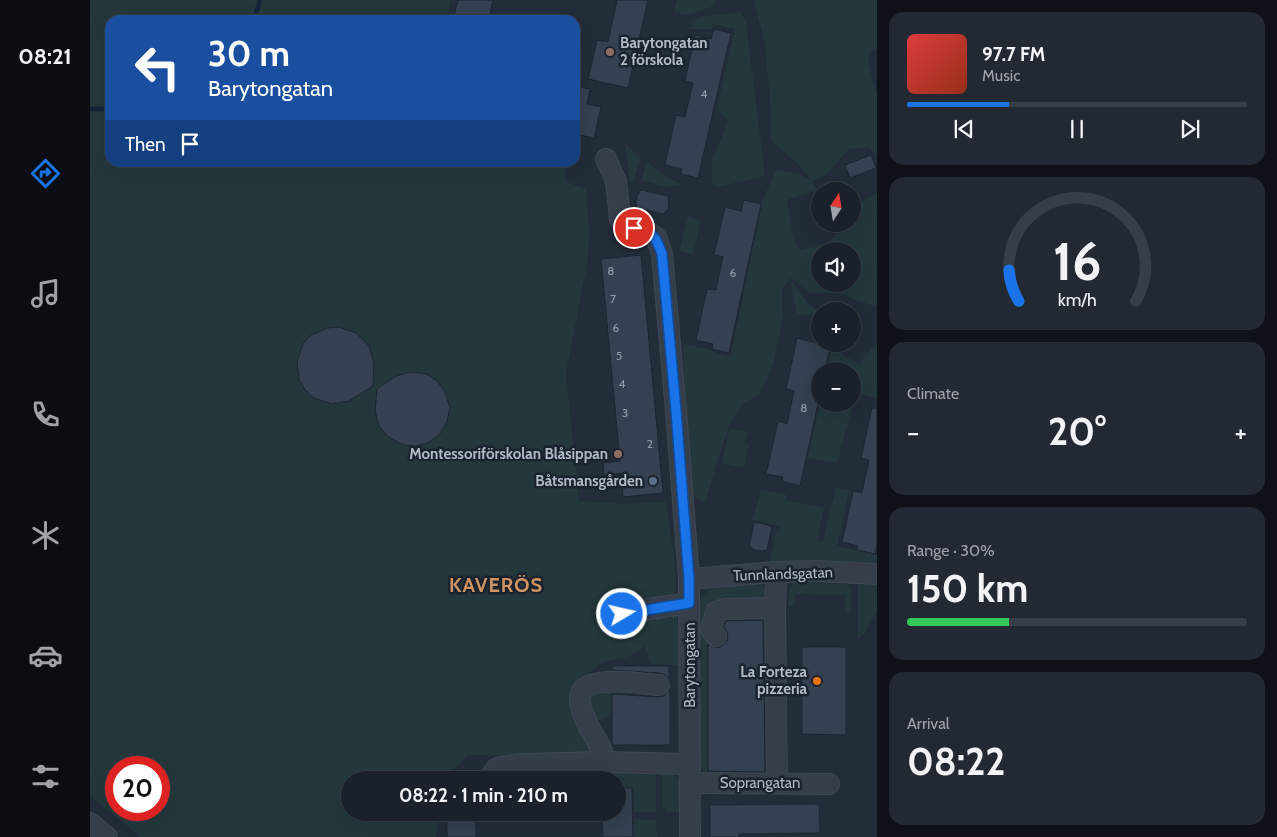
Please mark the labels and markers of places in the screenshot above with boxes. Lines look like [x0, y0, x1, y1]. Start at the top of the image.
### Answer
place label: Barytongatan 2 förskola [620, 34, 708, 69]
marker: Barytongatan 2 förskola [604, 46, 616, 58]
pin [613, 207, 655, 249]
place label: Montessoriförskolan Blåsippan [409, 445, 608, 463]
marker: Montessoriförskolan Blåsippan [612, 448, 624, 460]
place label: Båtsmansgården [535, 472, 643, 490]
marker: Båtsmansgården [647, 475, 659, 487]
place label: La Forteza pizzeria [740, 663, 808, 698]
marker: La Forteza pizzeria [811, 675, 823, 687]

